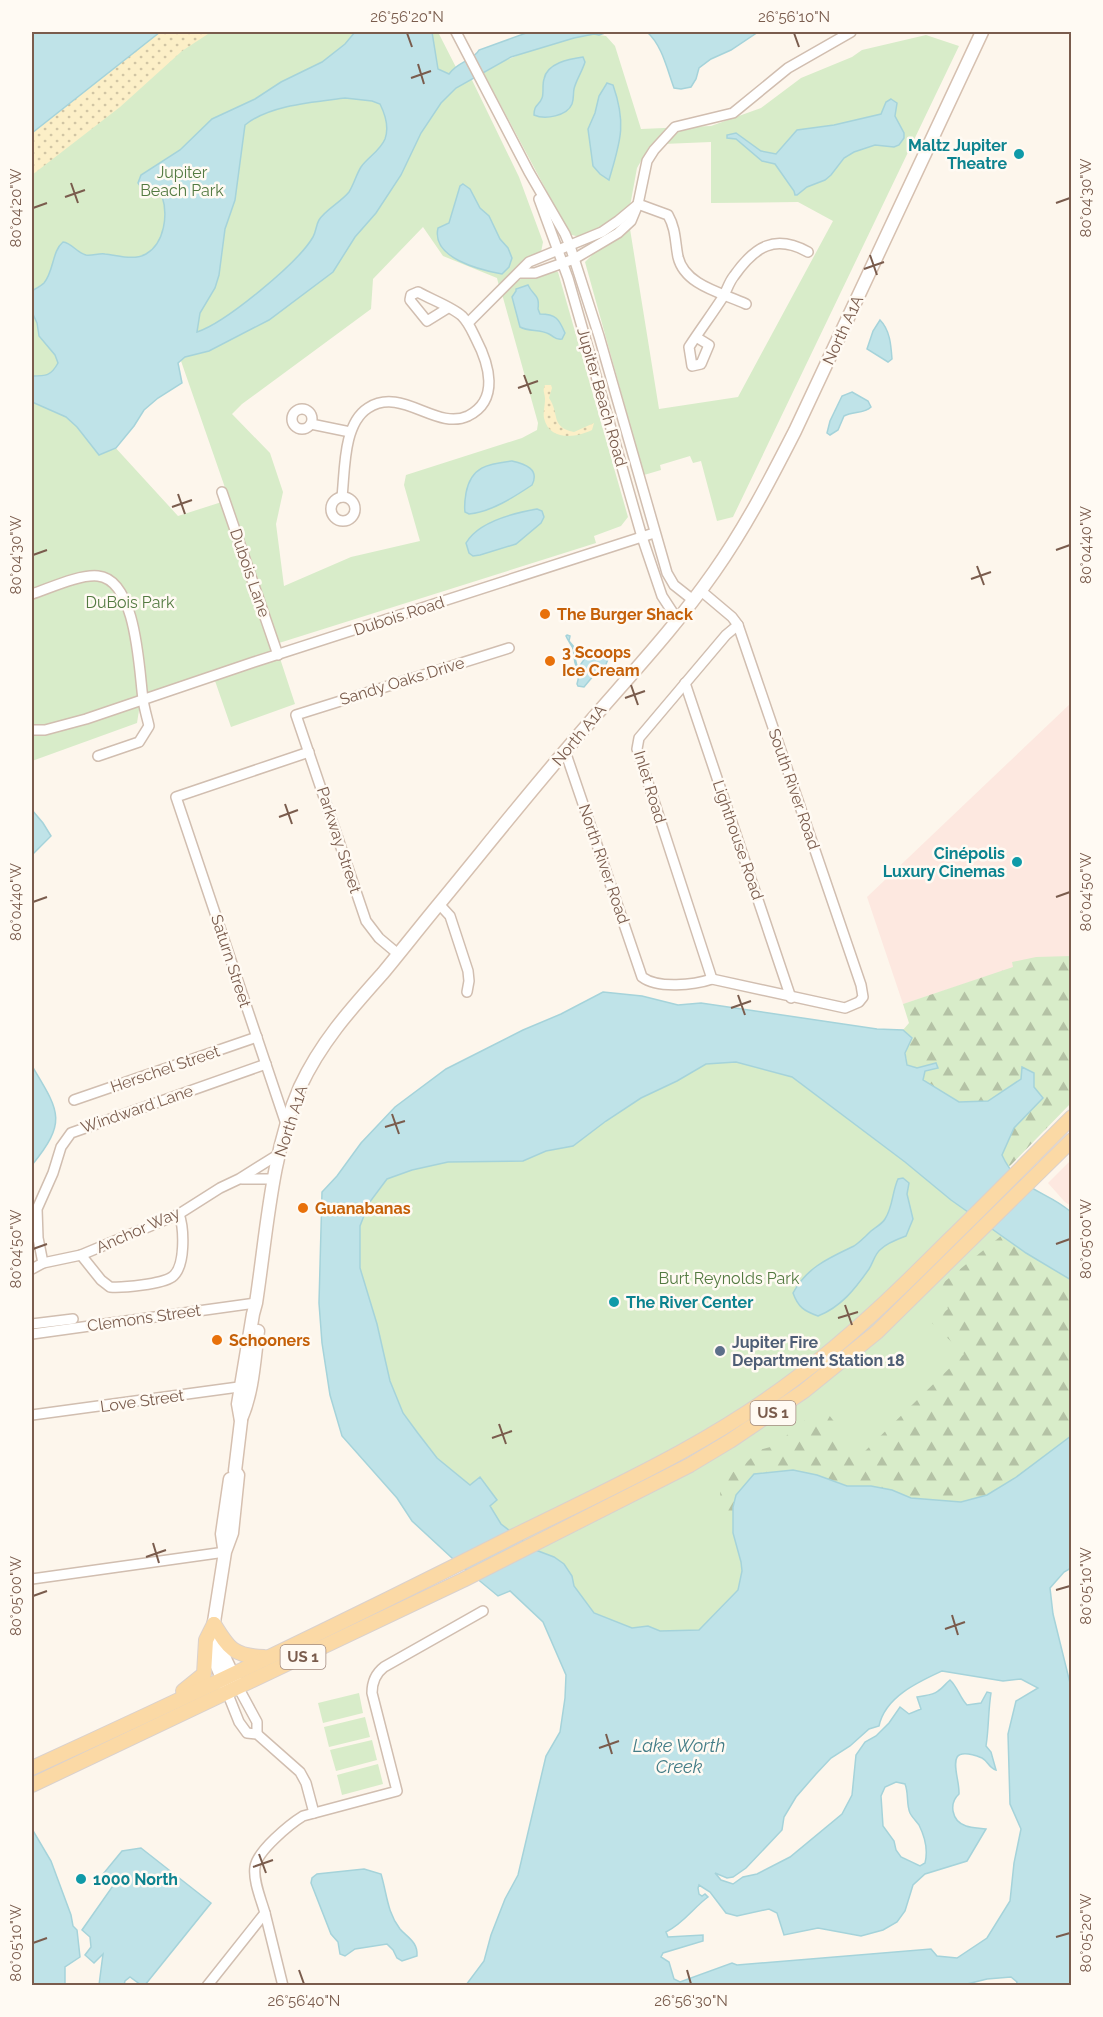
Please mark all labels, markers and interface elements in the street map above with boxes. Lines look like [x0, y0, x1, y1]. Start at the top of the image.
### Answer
text: 26°56'20"N [370, 8, 444, 26]
text: 26°56'10"N [758, 8, 830, 26]
place label: Maltz Jupiter Theatre [908, 136, 1007, 173]
marker: Maltz Jupiter Theatre [1012, 147, 1026, 161]
text: 80°04'30"W [1077, 158, 1095, 237]
park label: Jupiter Beach Park [140, 163, 224, 200]
text: 80°04'20"W [7, 168, 25, 247]
street label: North A1A [819, 292, 867, 368]
street label: Jupiter Beach Road [573, 325, 631, 469]
text: 80°04'40"W [1077, 506, 1095, 584]
text: 80°04'30"W [7, 515, 25, 594]
street label: Dubois Lane [226, 526, 274, 620]
street label: Dubois Road [351, 592, 447, 640]
park label: DuBois Park [85, 593, 175, 612]
place label: The Burger Shack [557, 605, 693, 624]
marker: The Burger Shack [538, 607, 552, 621]
place label: 3 Scoops Ice Cream [562, 643, 640, 680]
street label: Sandy Oaks Drive [337, 653, 467, 709]
marker: 3 Scoops Ice Cream [543, 654, 557, 668]
street label: North A1A [548, 700, 610, 769]
street label: South River Road [764, 726, 824, 852]
street label: Inlet Road [630, 748, 670, 826]
street label: Lighthouse Road [709, 778, 767, 902]
street label: Parkway Street [313, 784, 365, 896]
street label: North River Road [575, 802, 633, 926]
place label: Cinépolis Luxury Cinemas [883, 844, 1005, 881]
text: 80°04'50"W [1077, 852, 1095, 931]
marker: Cinépolis Luxury Cinemas [1010, 855, 1024, 869]
text: 80°04'40"W [7, 863, 25, 941]
street label: Saturn Street [207, 912, 255, 1010]
street label: Herschel Street [108, 1041, 223, 1097]
street label: Windward Lane [78, 1081, 196, 1137]
street label: North A1A [271, 1083, 312, 1159]
place label: Guanabanas [315, 1199, 411, 1218]
text: 80°05'00"W [1077, 1199, 1095, 1279]
marker: Guanabanas [296, 1201, 310, 1215]
street label: Anchor Way [93, 1203, 183, 1257]
text: 80°04'50"W [7, 1209, 25, 1288]
park label: Burt Reynolds Park [659, 1269, 800, 1288]
place label: The River Center [626, 1293, 753, 1312]
marker: The River Center [607, 1295, 621, 1309]
street label: Clemons Street [86, 1301, 203, 1335]
place label: Schooners [229, 1331, 310, 1350]
marker: Schooners [210, 1333, 224, 1347]
place label: Jupiter Fire Department Station 18 [732, 1333, 905, 1370]
marker: Jupiter Fire Department Station 18 [713, 1344, 727, 1358]
street label: Love Street [99, 1386, 186, 1416]
road number: US 1 [750, 1401, 796, 1425]
text: 80°05'10"W [1077, 1547, 1095, 1625]
text: 80°05'00"W [7, 1556, 25, 1636]
road number: US 1 [280, 1645, 326, 1669]
water label: Lake Worth Creek [633, 1735, 725, 1777]
place label: 1000 North [93, 1870, 178, 1889]
marker: 1000 North [74, 1872, 88, 1886]
text: 80°05'20"W [1077, 1893, 1095, 1972]
text: 80°05'10"W [7, 1904, 25, 1982]
text: 26°56'40"N [268, 1992, 340, 2010]
text: 26°56'30"N [654, 1992, 728, 2010]

